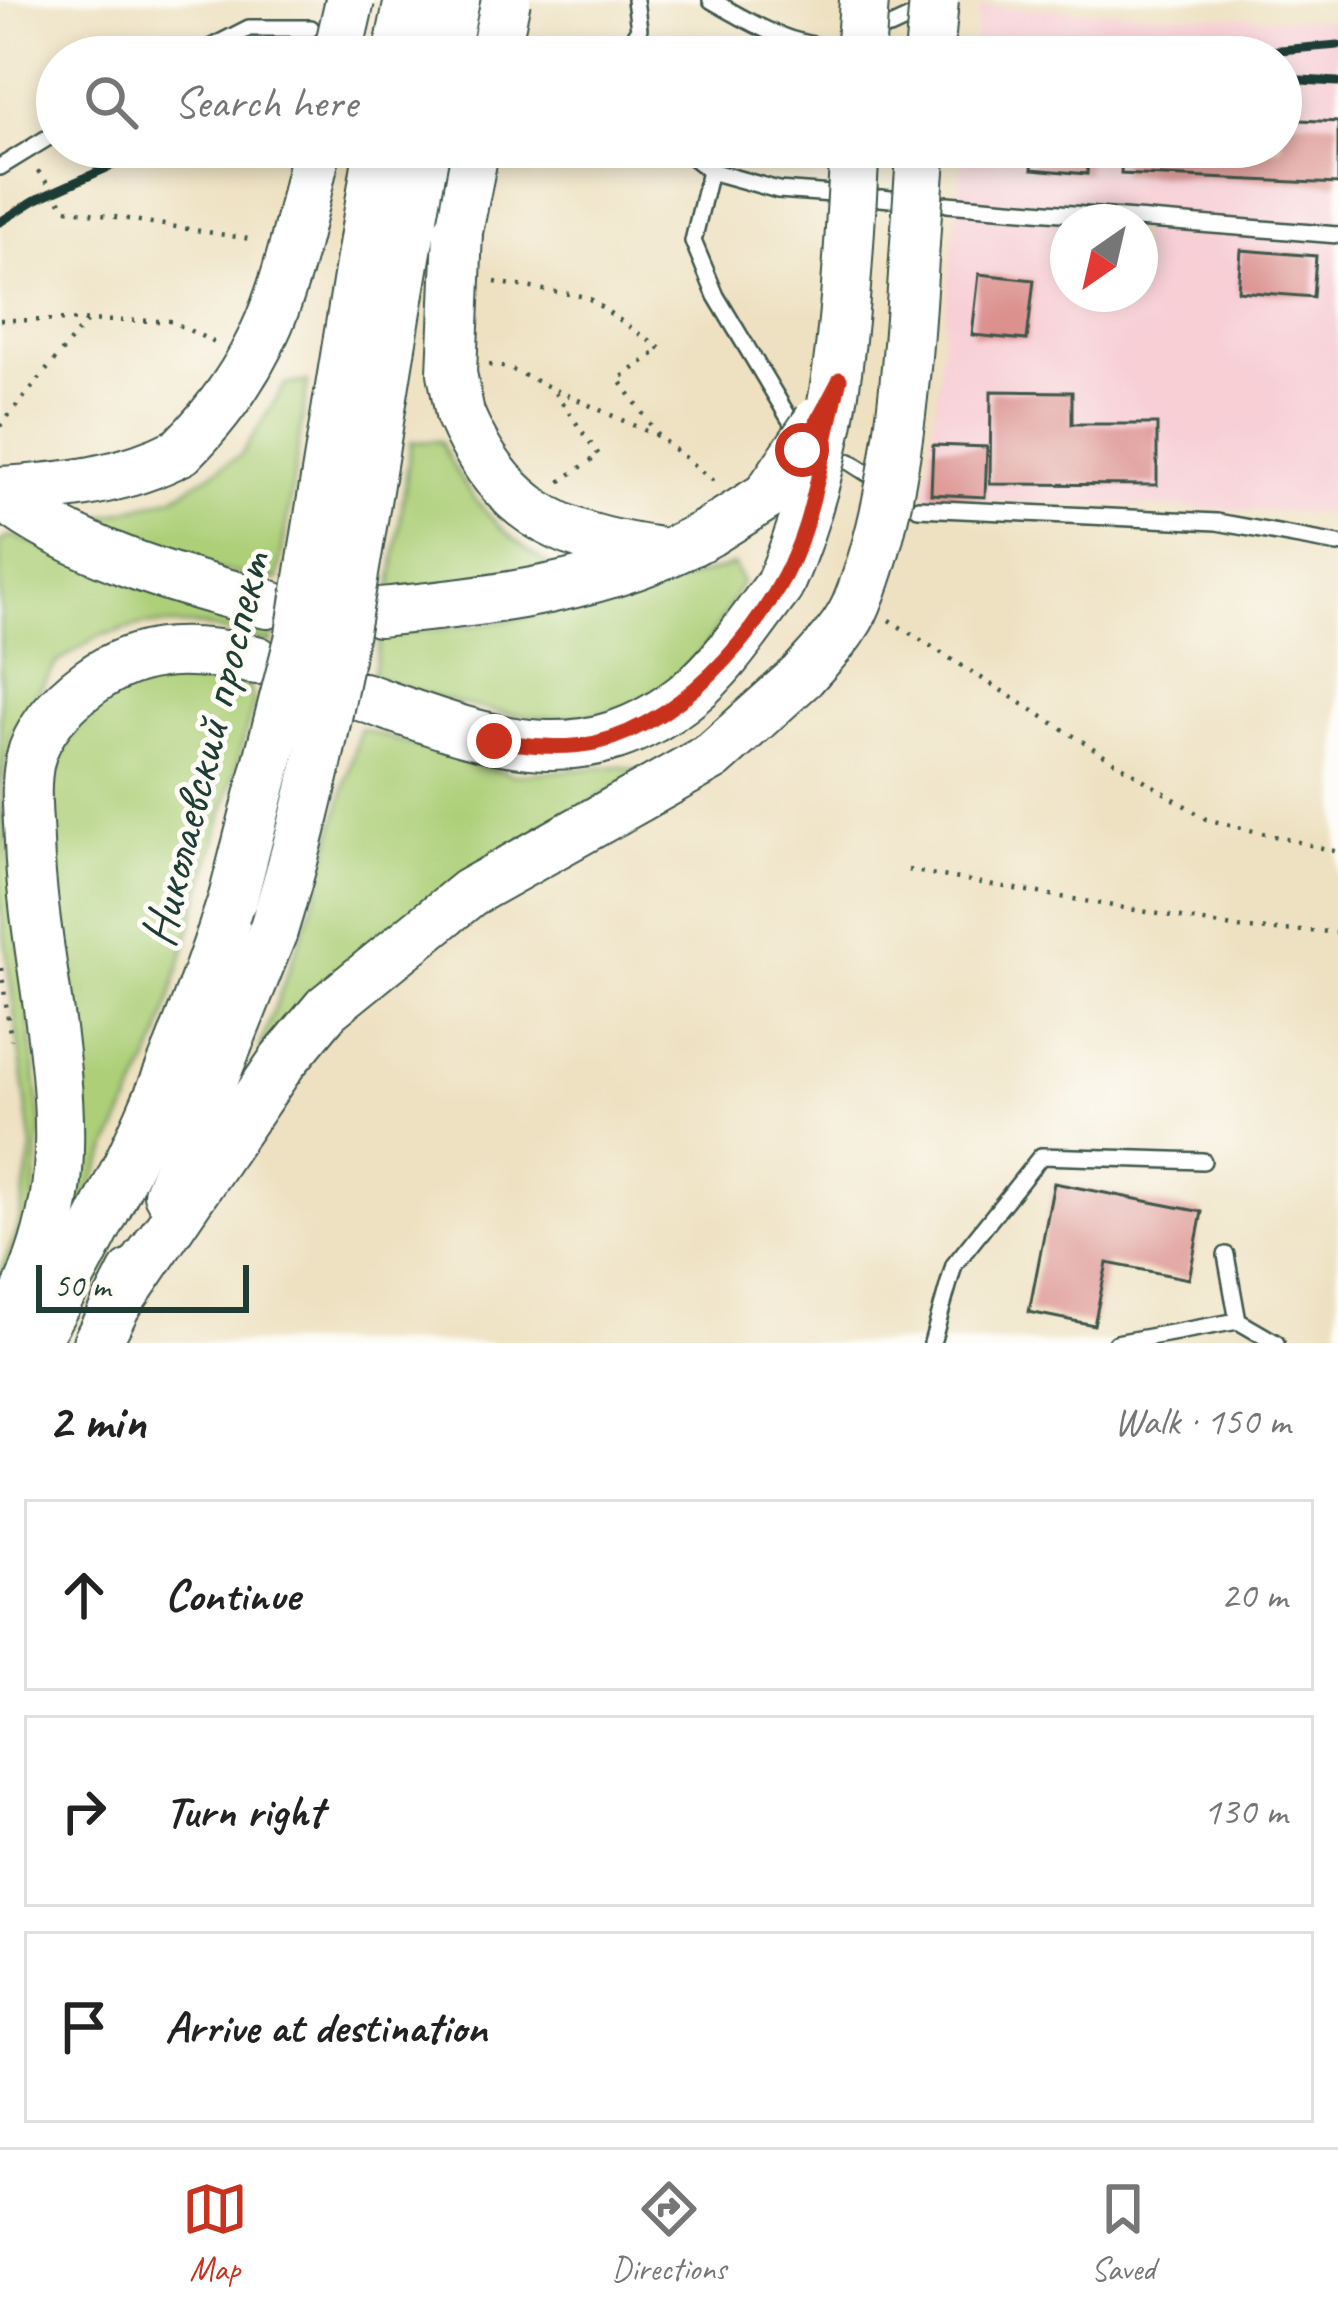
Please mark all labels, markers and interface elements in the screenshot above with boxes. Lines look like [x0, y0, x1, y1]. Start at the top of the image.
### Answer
search box [36, 36, 1302, 168]
icon: search [78, 69, 144, 135]
text: Search here [174, 74, 357, 131]
north arrow [1050, 204, 1158, 312]
route start [775, 423, 829, 477]
street label: Николаевский проспект [125, 544, 285, 953]
route end [467, 714, 521, 768]
scale bar [36, 1259, 249, 1312]
text: 50 m [54, 1265, 110, 1307]
text: 2 min [48, 1389, 146, 1453]
text: Walk · 150 m [1114, 1397, 1290, 1446]
icon: ahead [51, 1562, 117, 1628]
text: Continue [165, 1567, 299, 1624]
text: 20 m [1221, 1571, 1287, 1620]
icon: right [51, 1778, 117, 1844]
text: Turn right [165, 1783, 323, 1840]
text: 130 m [1203, 1787, 1287, 1836]
icon: arrive [51, 1994, 117, 2060]
text: Arrive at destination [165, 1999, 487, 2056]
tab: Map [182, 2176, 248, 2290]
tab: Directions [612, 2176, 726, 2290]
tab: Saved [1090, 2176, 1156, 2290]

